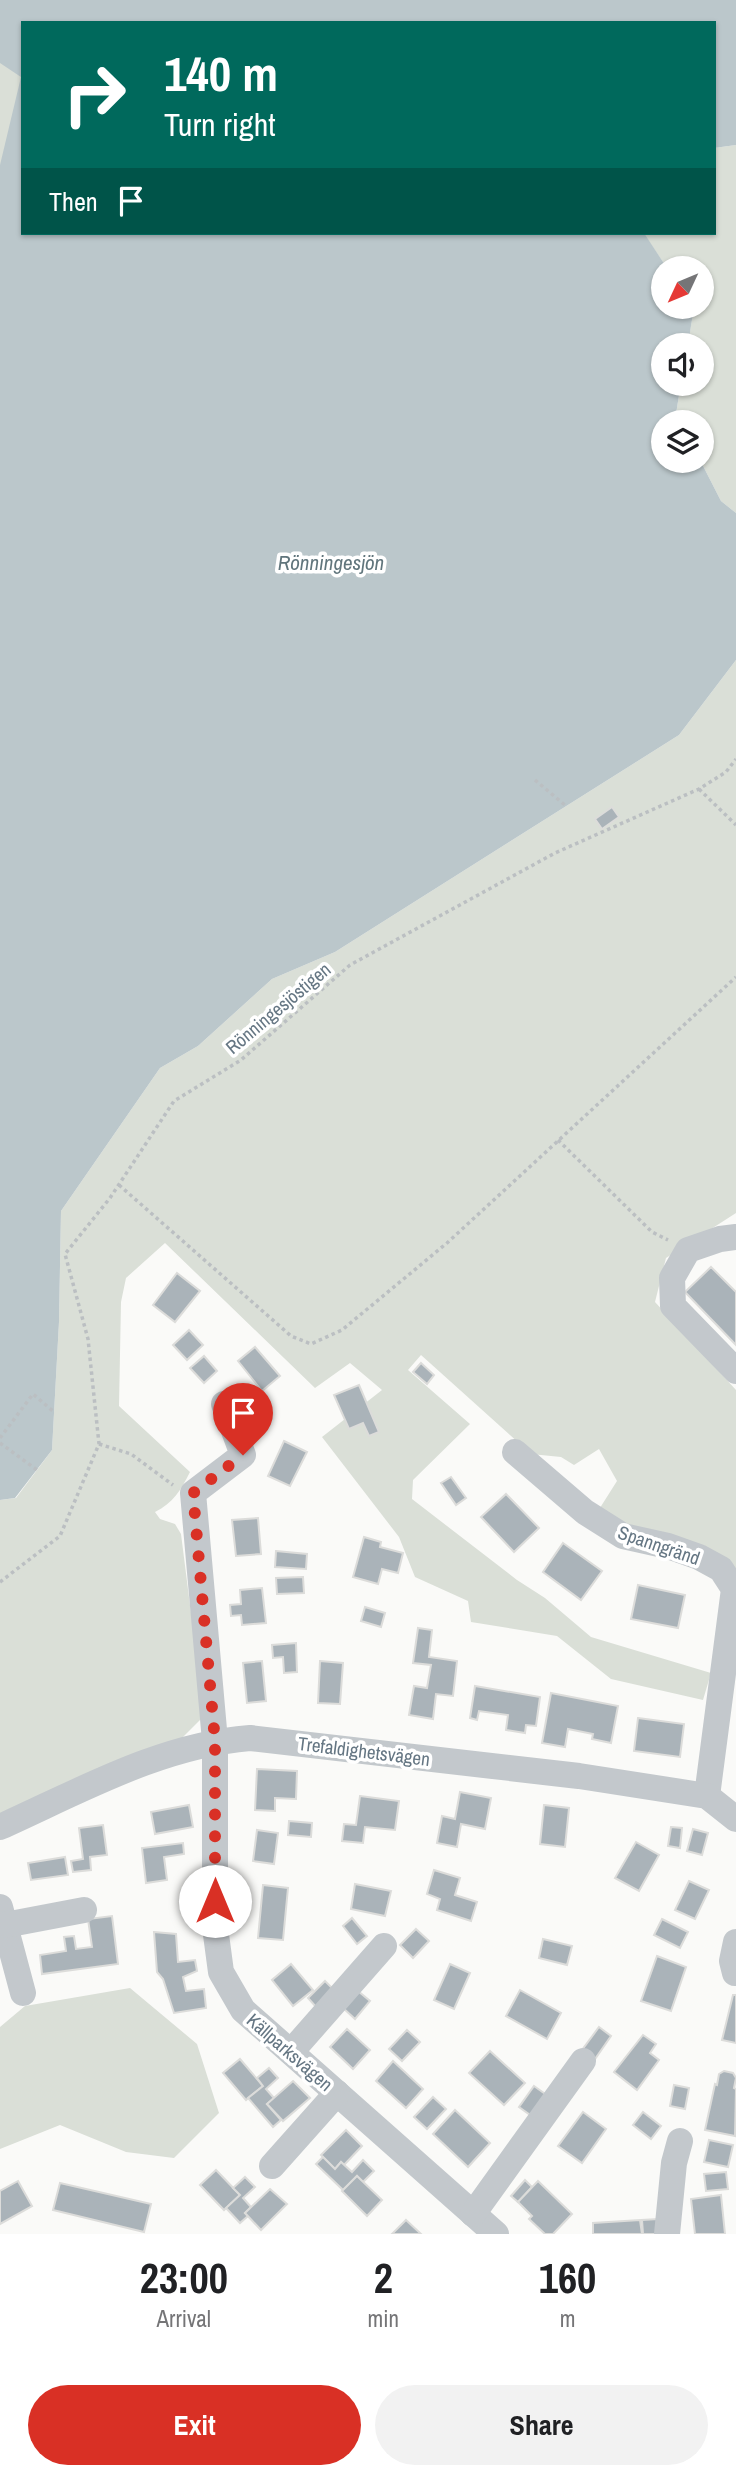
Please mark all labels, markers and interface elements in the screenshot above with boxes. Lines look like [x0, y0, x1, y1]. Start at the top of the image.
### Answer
text: 140 m [164, 40, 278, 106]
icon: right [49, 49, 140, 140]
text: Turn right [164, 103, 276, 146]
icon: arrive [112, 182, 150, 220]
text: Then [49, 184, 98, 219]
north arrow [651, 256, 714, 318]
map controls [651, 256, 714, 473]
button: sound [651, 333, 714, 396]
button: layers [651, 410, 714, 473]
water label: Rönningesjön [278, 548, 384, 577]
street label: Rönningesjöstigen [220, 956, 336, 1060]
pin [213, 1383, 273, 1455]
icon: arrive [224, 1394, 262, 1432]
street label: Spanngränd [615, 1519, 703, 1571]
street label: Trefaldighetsvägen [297, 1730, 431, 1772]
position arrow [178, 1864, 252, 1938]
street label: Källparksvägen [241, 2007, 339, 2097]
text: 23:00 [140, 2250, 228, 2306]
text: 2 [374, 2250, 393, 2306]
text: 160 [539, 2250, 596, 2306]
text: Arrival [157, 2303, 211, 2334]
text: min [368, 2303, 399, 2334]
text: m [560, 2303, 575, 2334]
button: Exit [28, 2385, 361, 2465]
button: Share [375, 2385, 708, 2465]

